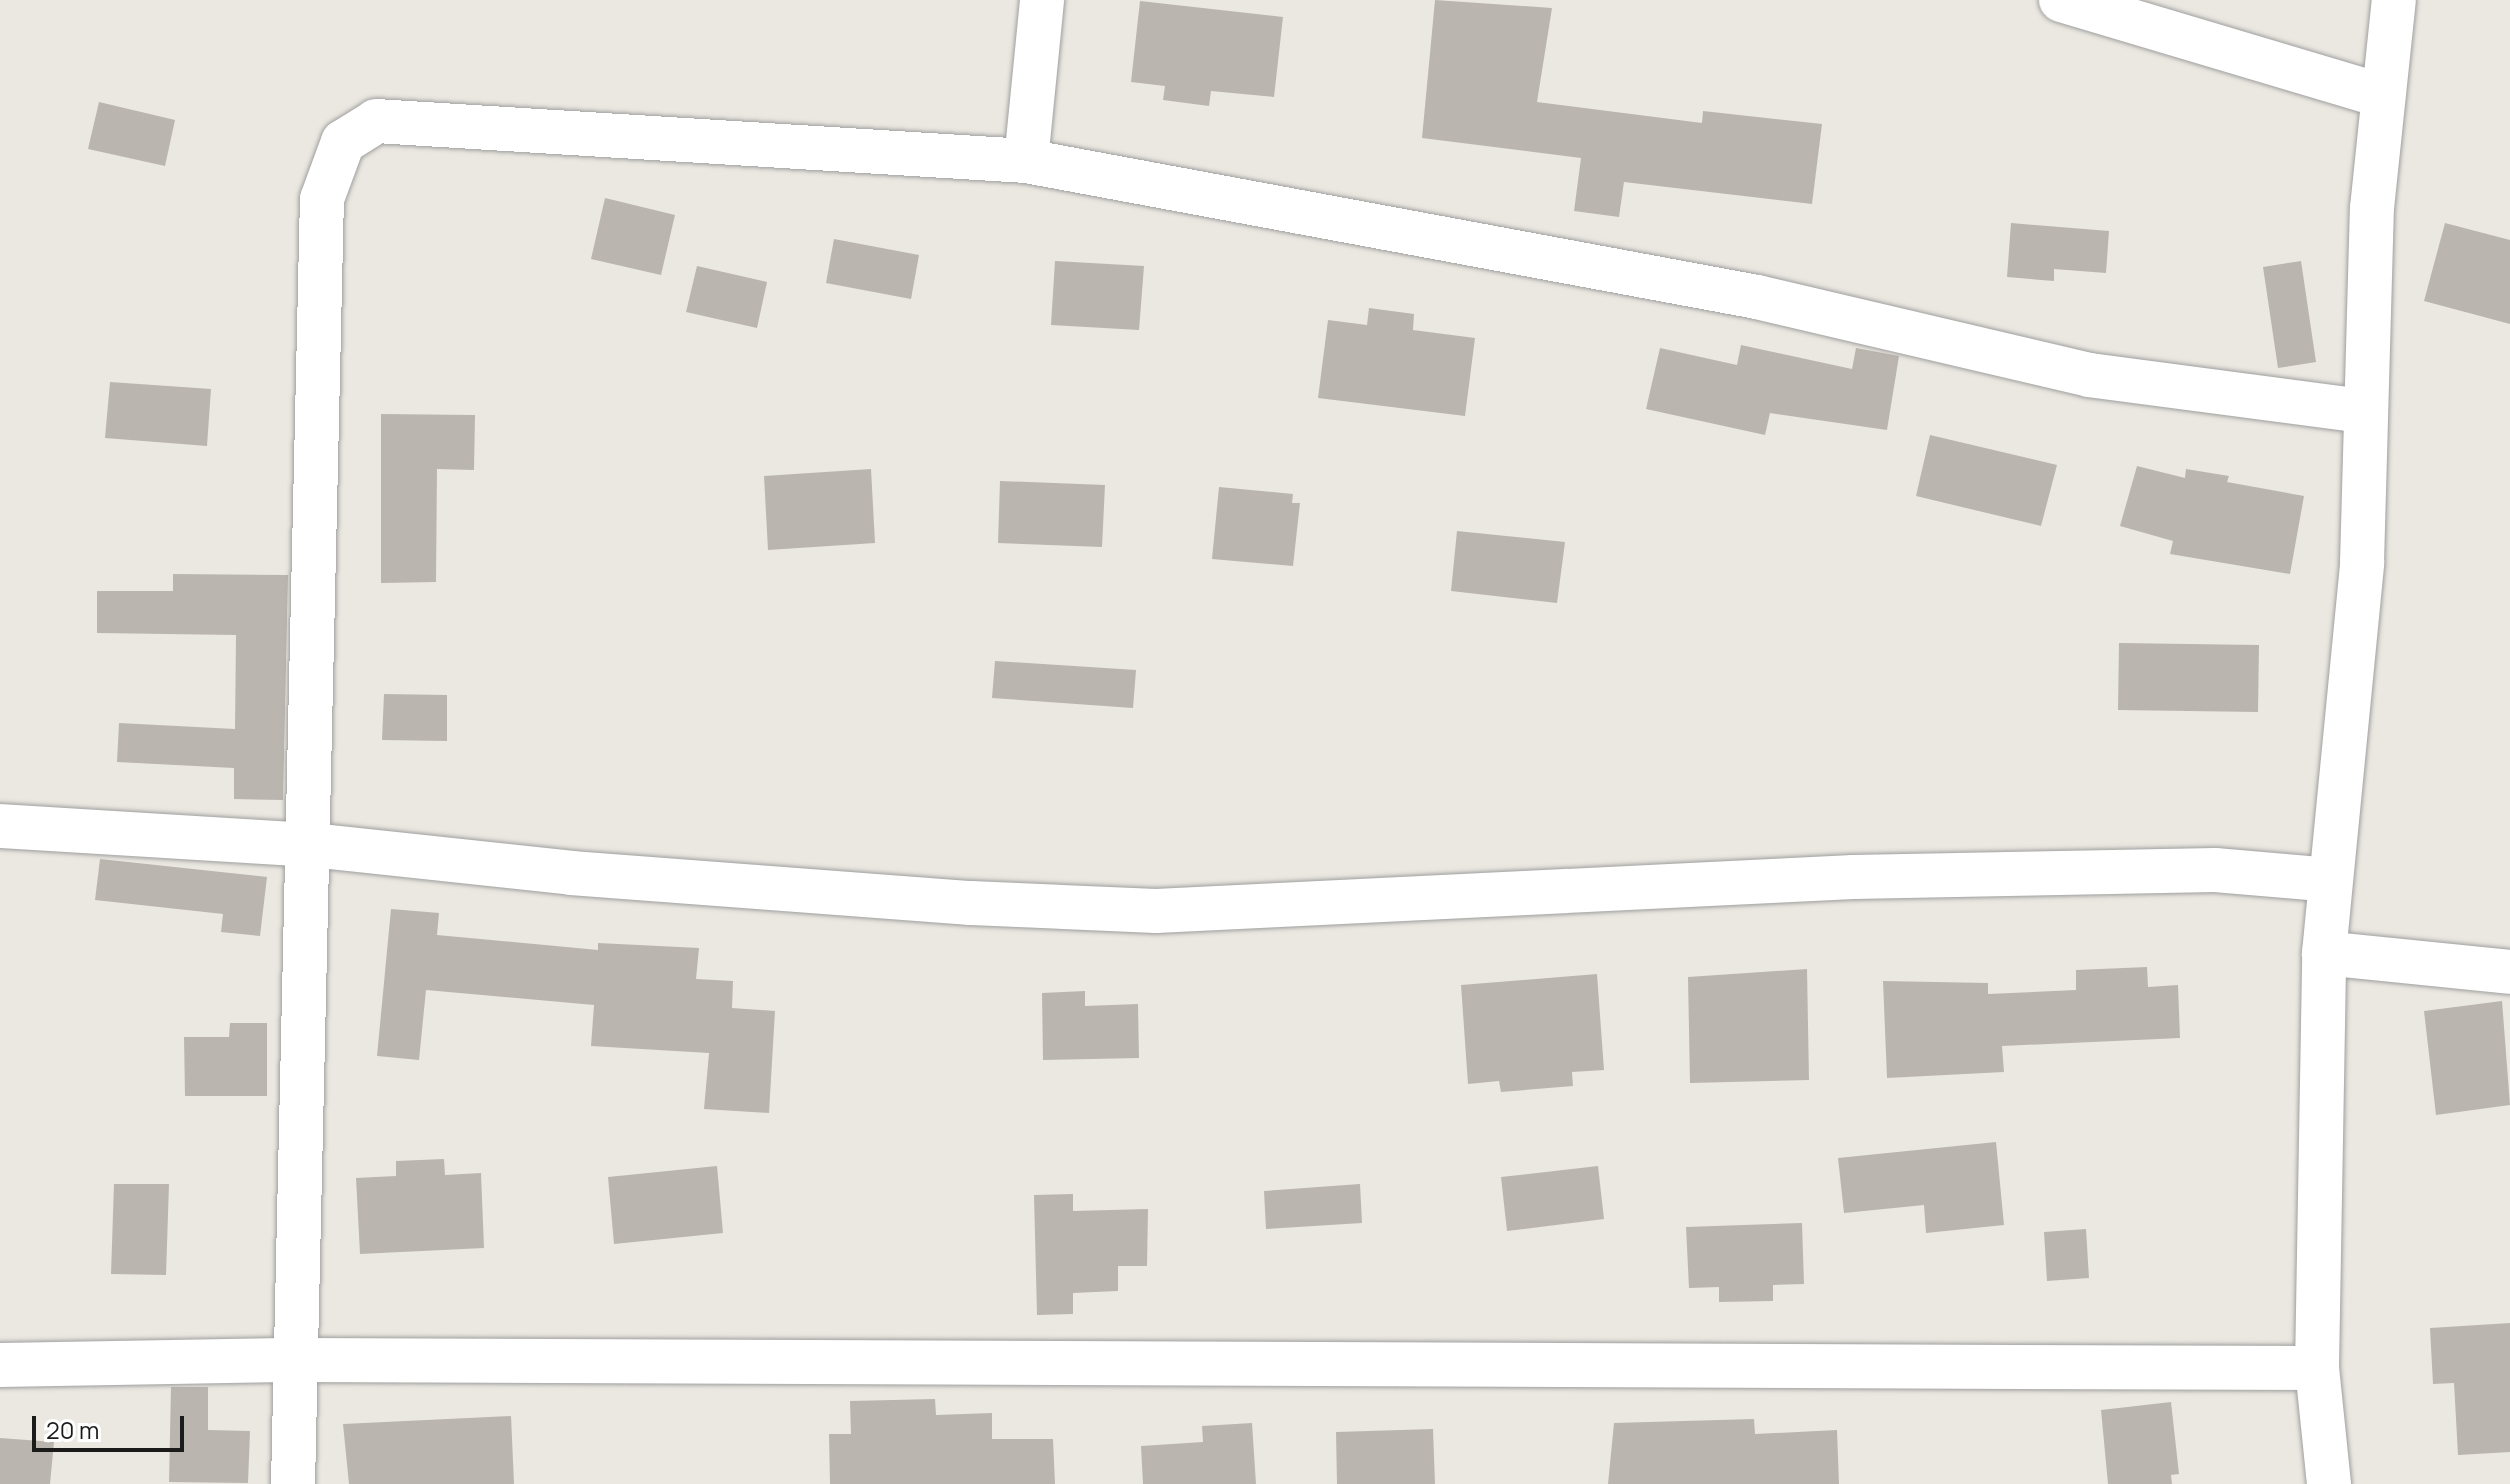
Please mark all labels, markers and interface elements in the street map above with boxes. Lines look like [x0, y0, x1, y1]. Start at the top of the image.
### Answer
scale bar [36, 1400, 188, 1450]
text: 20 m [46, 1413, 99, 1446]

